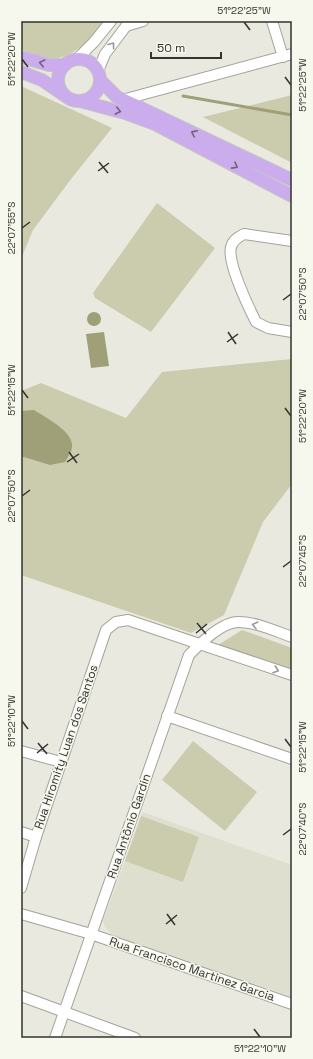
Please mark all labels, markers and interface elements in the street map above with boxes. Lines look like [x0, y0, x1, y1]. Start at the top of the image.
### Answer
text: 51°22'25"W [217, 4, 271, 17]
text: 51°22'20"W [5, 32, 18, 86]
scale bar [151, 34, 221, 60]
text: 50 m [157, 40, 185, 56]
one-way arrow [107, 42, 115, 49]
text: 51°22'25"W [296, 58, 309, 112]
one-way arrow [39, 60, 46, 68]
one-way arrow [115, 107, 121, 115]
one-way arrow [191, 130, 198, 138]
one-way arrow [231, 161, 238, 169]
text: 22°07'55"S [5, 202, 18, 254]
text: 22°07'50"S [296, 267, 309, 321]
text: 51°22'15"W [5, 364, 18, 416]
text: 51°22'20"W [296, 389, 309, 443]
text: 22°07'50"S [5, 469, 18, 523]
text: 22°07'45"S [296, 535, 309, 587]
one-way arrow [252, 622, 258, 630]
street label: Rua Hiromity Luan dos Santos [30, 663, 102, 831]
one-way arrow [272, 665, 279, 674]
text: 51°22'10"W [5, 695, 18, 747]
text: 51°22'15"W [296, 721, 309, 773]
street label: Rua Antônio Gardin [104, 771, 154, 881]
text: 22°07'40"S [296, 803, 309, 855]
street label: Rua Francisco Martinez Garcia [107, 933, 277, 1005]
text: 51°22'10"W [234, 1042, 286, 1055]

